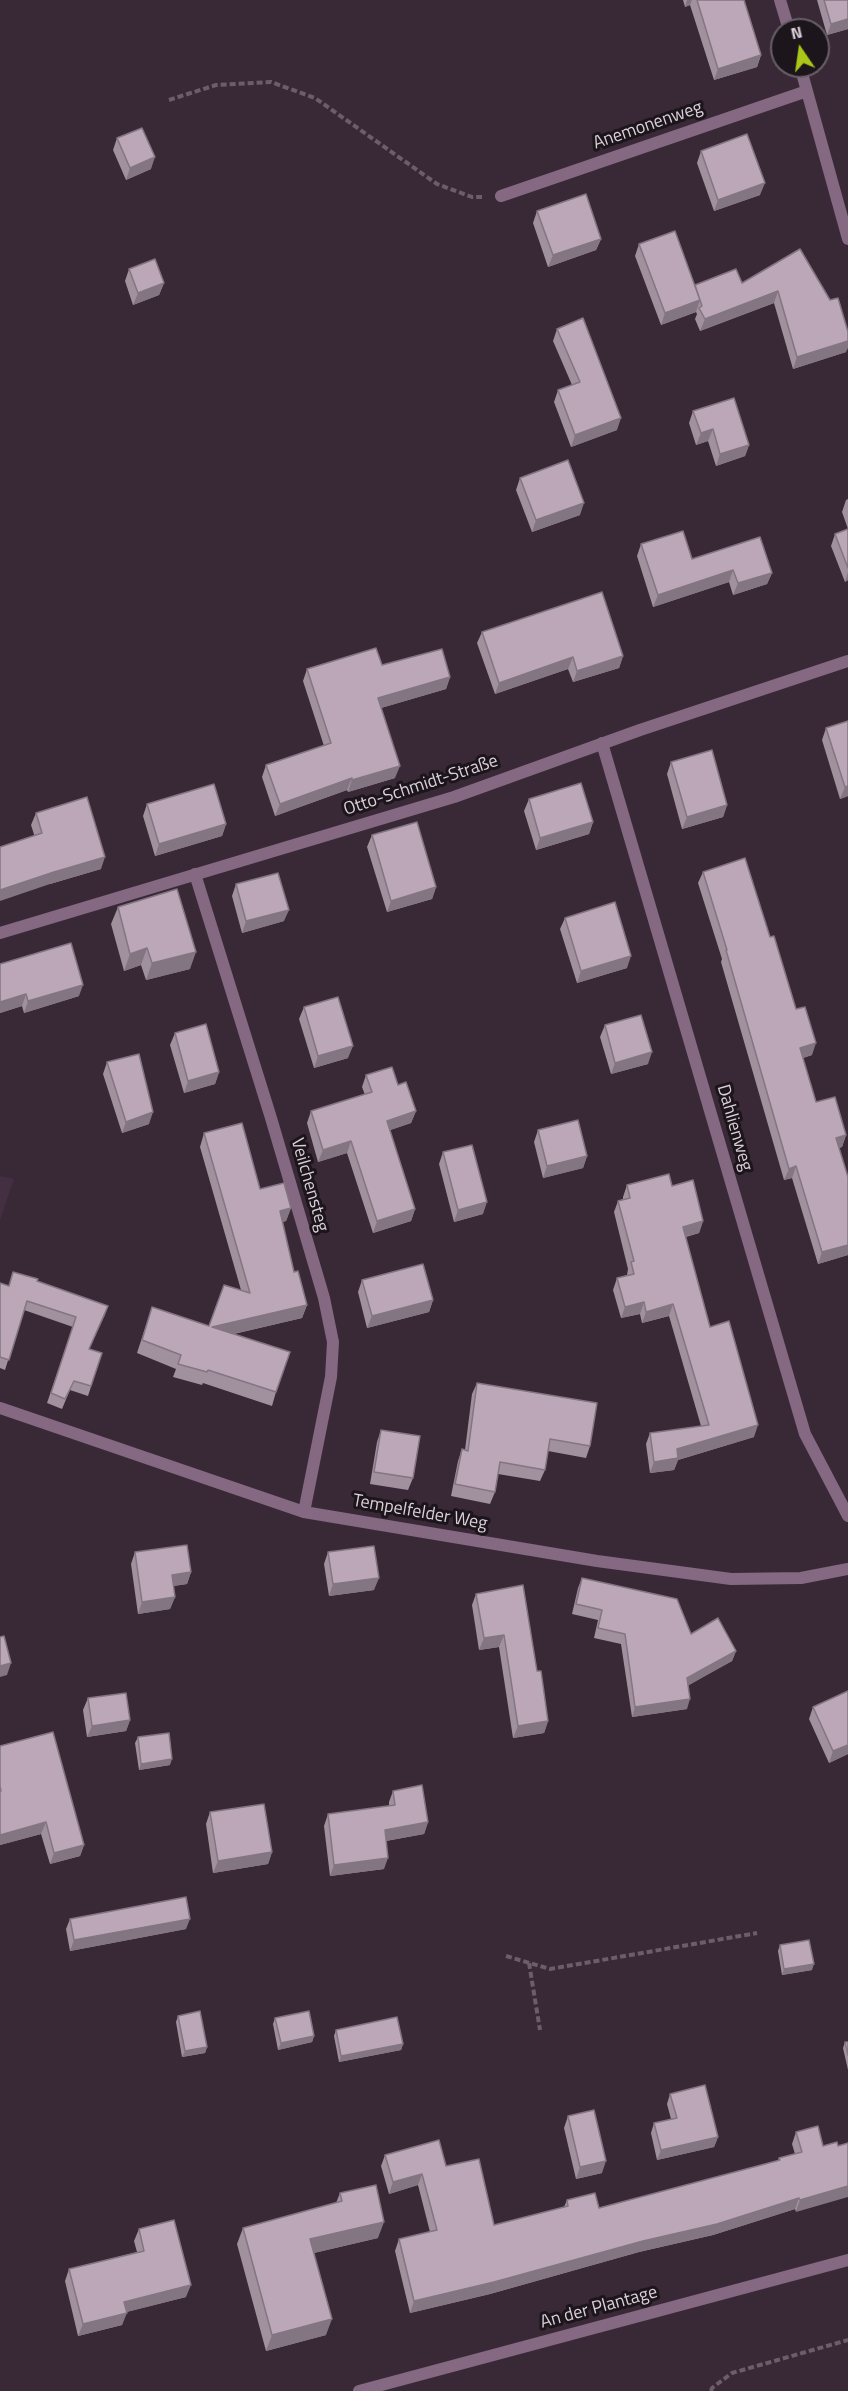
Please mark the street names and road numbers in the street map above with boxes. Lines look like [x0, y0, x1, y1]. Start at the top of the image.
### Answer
street label: Anemonenweg [590, 97, 706, 155]
street label: Otto-Schmidt-Straße [341, 751, 501, 821]
street label: Dahlienweg [711, 1082, 757, 1174]
street label: Veilchensteg [285, 1136, 333, 1234]
street label: Tempelfelder Weg [351, 1491, 489, 1535]
street label: An der Plantage [538, 2282, 660, 2334]

